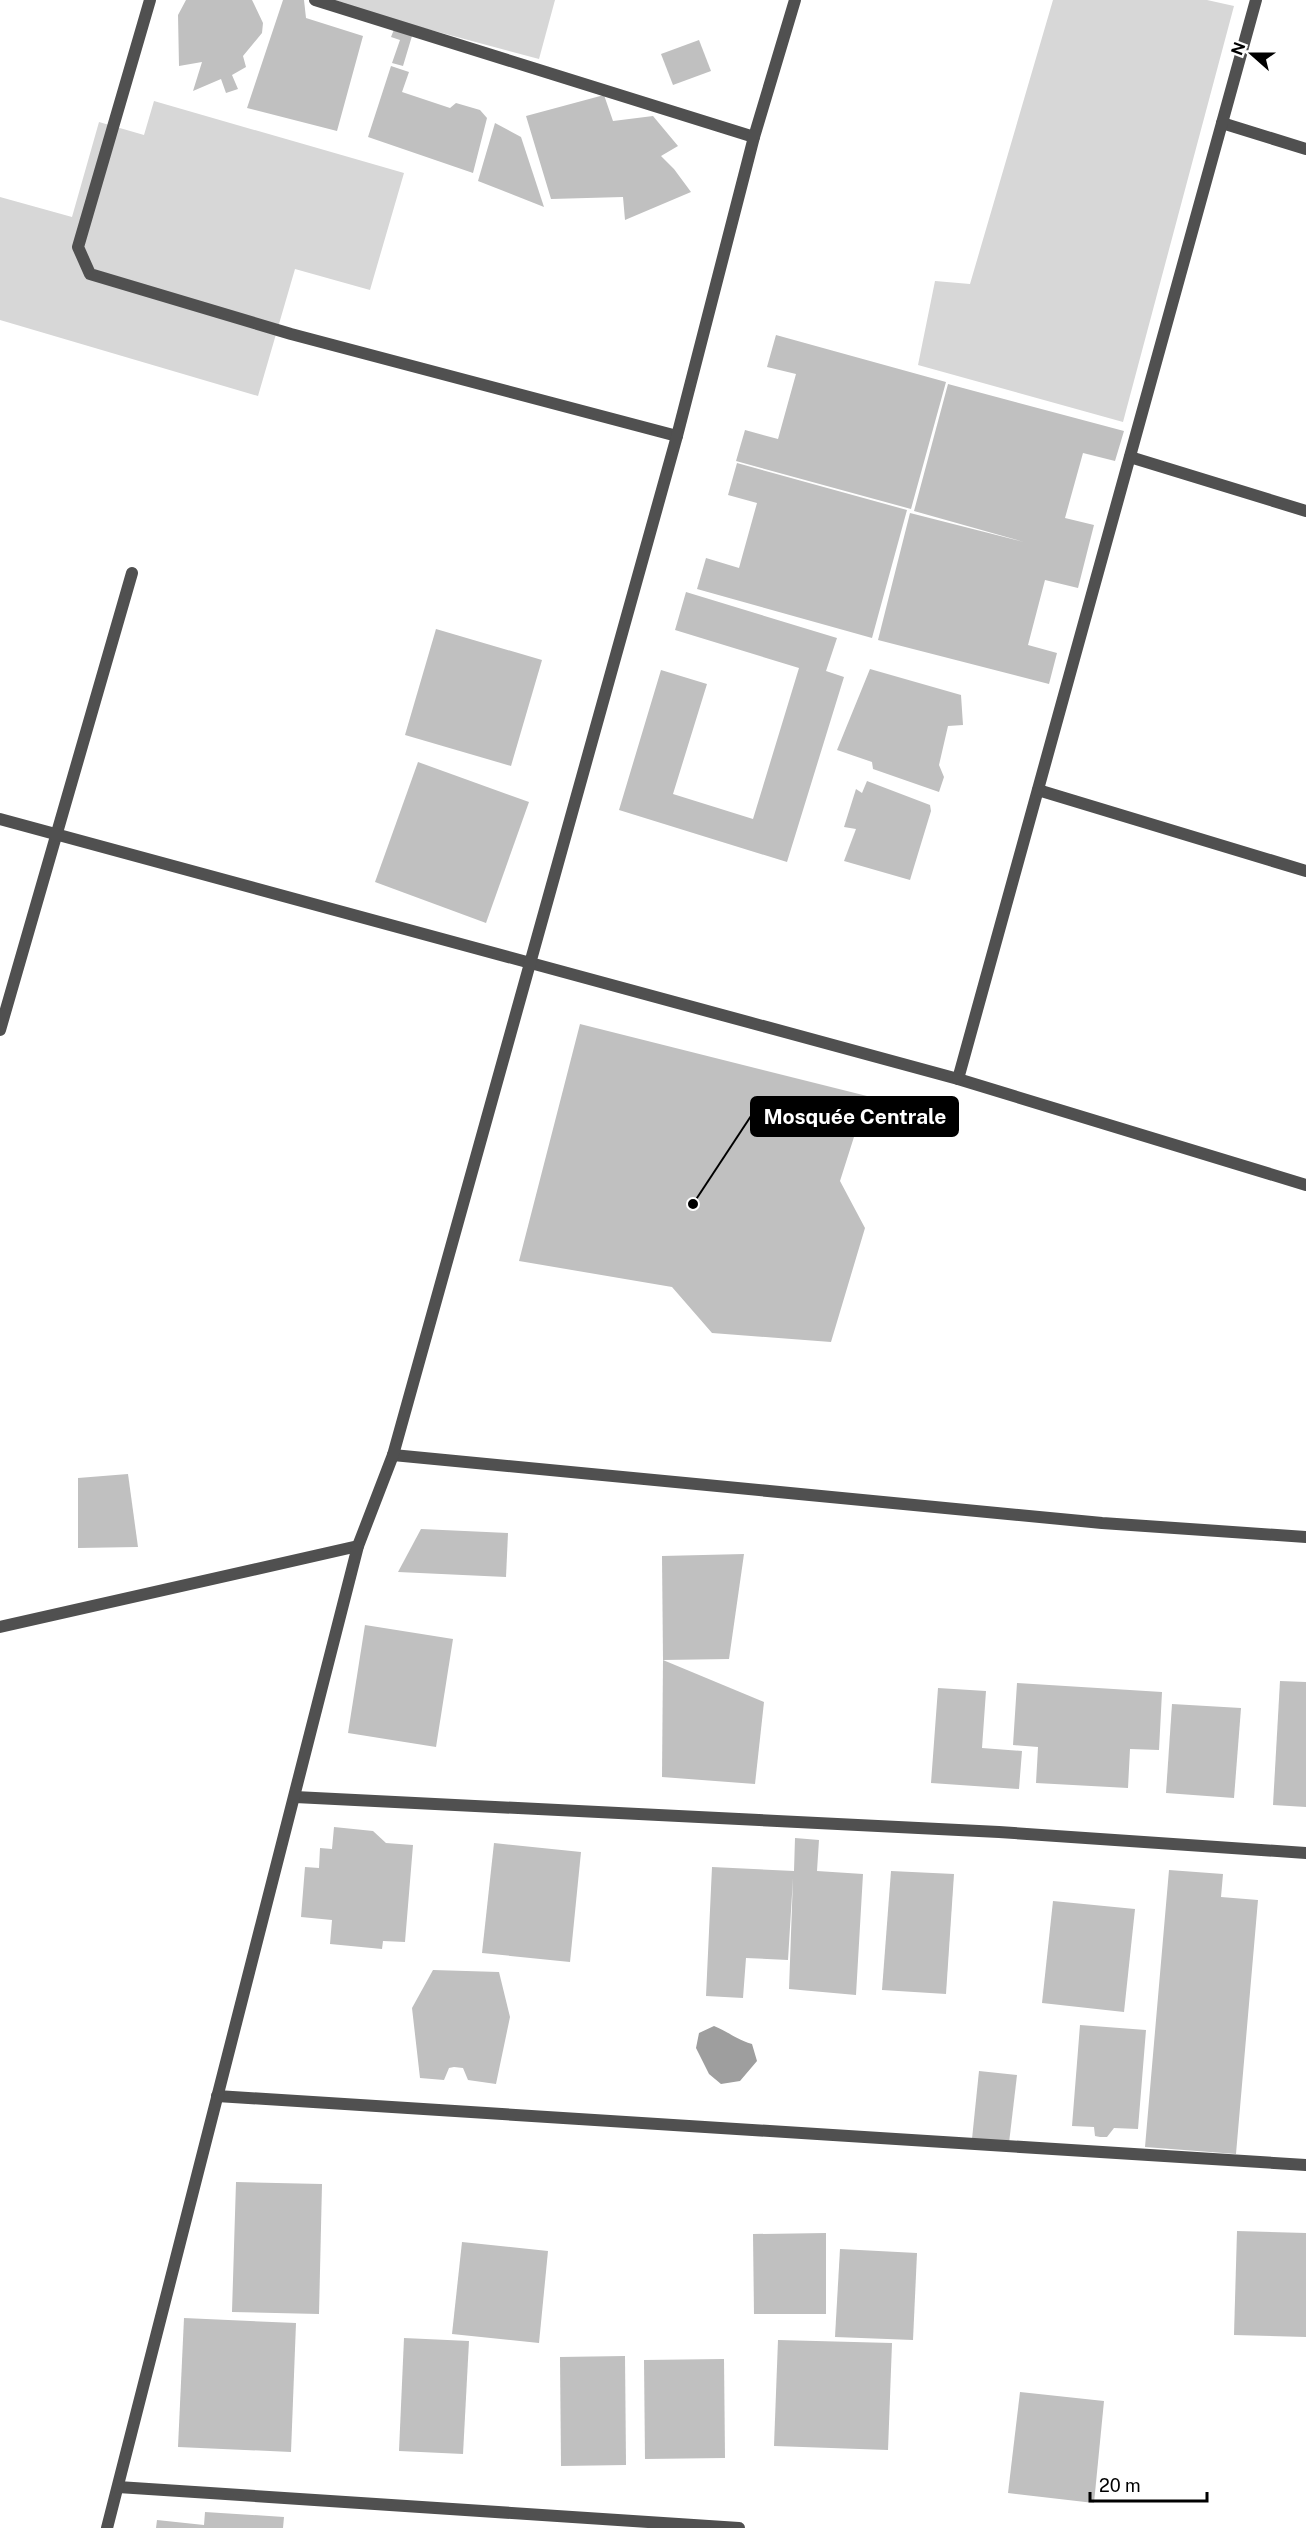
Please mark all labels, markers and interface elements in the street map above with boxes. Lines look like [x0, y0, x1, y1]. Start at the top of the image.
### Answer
north arrow [1222, 24, 1282, 84]
text: N [1227, 40, 1250, 58]
callout: Mosquée Centrale [751, 1097, 958, 1136]
text: Mosquée Centrale [764, 1104, 946, 1129]
scale bar [1090, 2465, 1207, 2503]
text: 20 m [1099, 2475, 1141, 2496]

